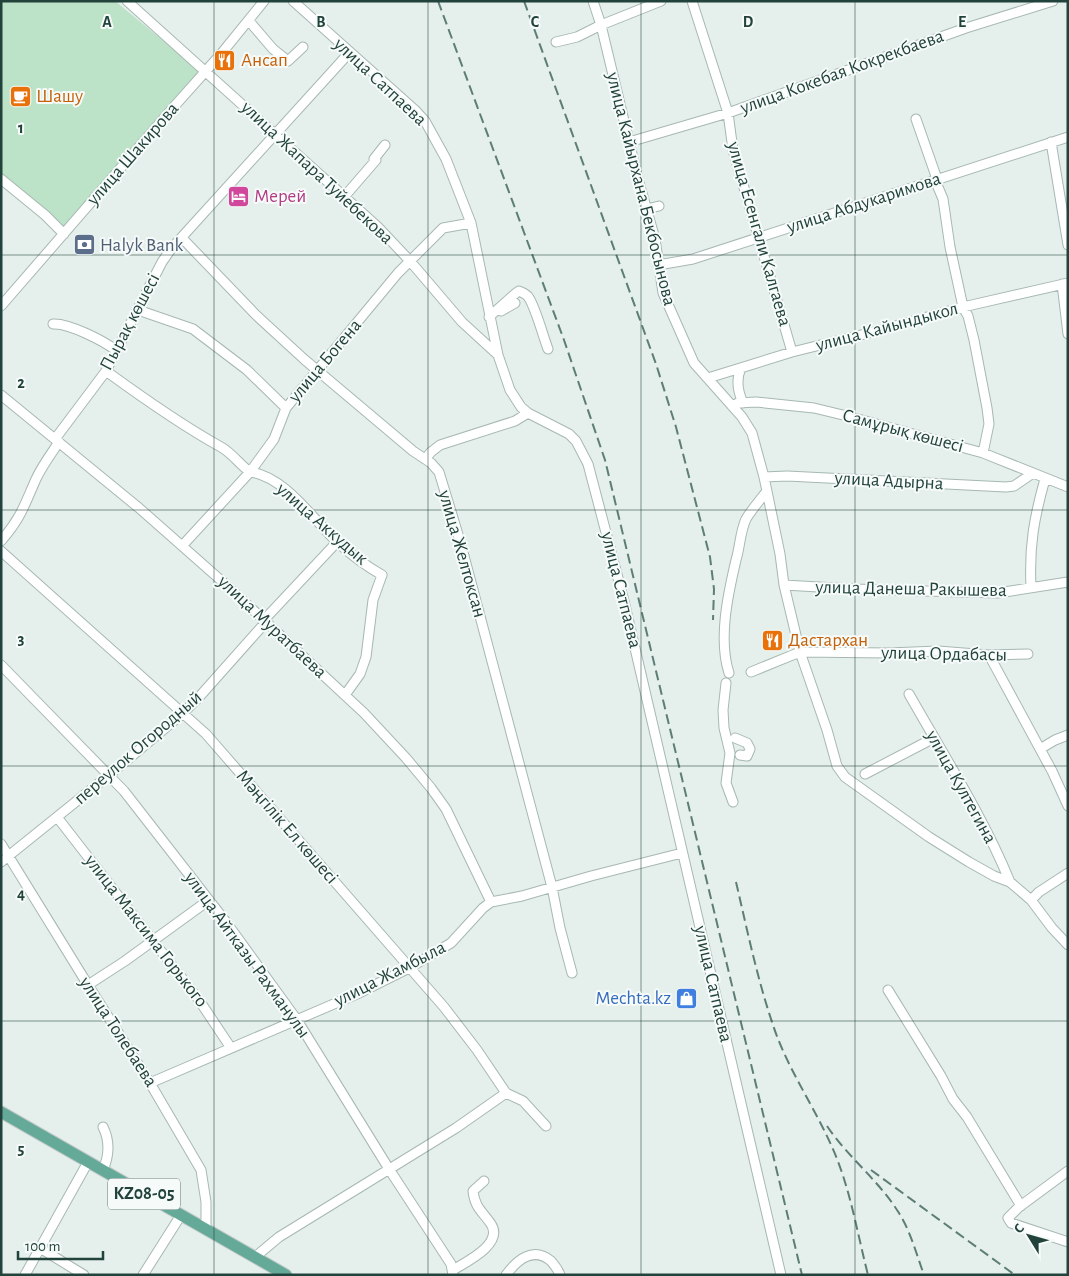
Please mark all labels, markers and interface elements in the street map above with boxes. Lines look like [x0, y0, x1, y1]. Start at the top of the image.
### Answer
text: A [102, 14, 112, 30]
text: B [316, 14, 326, 30]
text: C [531, 14, 540, 30]
text: D [743, 14, 754, 30]
text: E [958, 14, 966, 30]
street label: улица Кокебая Кокрекбаева [737, 26, 947, 118]
street label: улица Сатпаева [329, 34, 430, 130]
restaurant icon: Ансап [213, 48, 237, 72]
place label: Ансап [241, 51, 288, 70]
street label: улица Кайырхана Бекбосынова [603, 69, 679, 308]
cafe icon: Шашу [8, 84, 32, 108]
place label: Шашу [36, 87, 83, 106]
street label: улица Жапара Туйебекова [237, 97, 397, 248]
street label: улица Шакирова [83, 99, 183, 210]
text: 1 [18, 120, 24, 136]
street label: улица Есенгали Калгаева [723, 139, 795, 329]
street label: улица Абдукаримова [784, 169, 944, 237]
hotel icon: Мерей [226, 184, 250, 208]
place label: Мерей [254, 187, 306, 206]
bank icon: Halyk Bank [72, 233, 96, 257]
place label: Halyk Bank [100, 236, 184, 255]
street label: Пырақ көшесі [97, 270, 163, 374]
street label: улица Кайындыкол [813, 299, 960, 355]
street label: улица Богена [284, 316, 365, 407]
text: 2 [17, 375, 25, 391]
street label: Самұрық көшесі [840, 406, 966, 456]
street label: улица Адырна [833, 469, 944, 493]
street label: улица Аккудык [272, 479, 372, 569]
street label: улица Желтоксан [434, 487, 489, 620]
street label: улица Сатпаева [597, 529, 645, 650]
street label: улица Муратбаева [213, 571, 330, 682]
street label: улица Данеша Ракышева [814, 578, 1007, 600]
restaurant icon: Дастархан [760, 628, 784, 652]
text: 3 [18, 631, 25, 647]
place label: Дастархан [788, 631, 868, 650]
street label: улица Ордабасы [880, 643, 1007, 665]
street label: переулок Огородный [71, 688, 205, 808]
street label: улица Култегина [922, 726, 1000, 847]
street label: Мәңгілік Ел көшесі [233, 766, 341, 888]
street label: улица Максима Горького [80, 851, 211, 1011]
street label: улица Айтказы Рахманулы [180, 868, 314, 1042]
text: 4 [17, 886, 25, 902]
street label: улица Сатпаева [690, 923, 736, 1044]
street label: улица Жамбыла [330, 938, 449, 1011]
street label: улица Толебаева [75, 973, 161, 1091]
shop icon: Mechta.kz [675, 986, 699, 1010]
place label: Mechta.kz [596, 989, 671, 1008]
text: 5 [18, 1141, 25, 1157]
road number: KZ08-05 [108, 1178, 180, 1210]
north arrow [1004, 1211, 1054, 1261]
text: С [1011, 1221, 1027, 1236]
scale bar [18, 1228, 102, 1260]
text: 100 m [25, 1239, 60, 1254]

